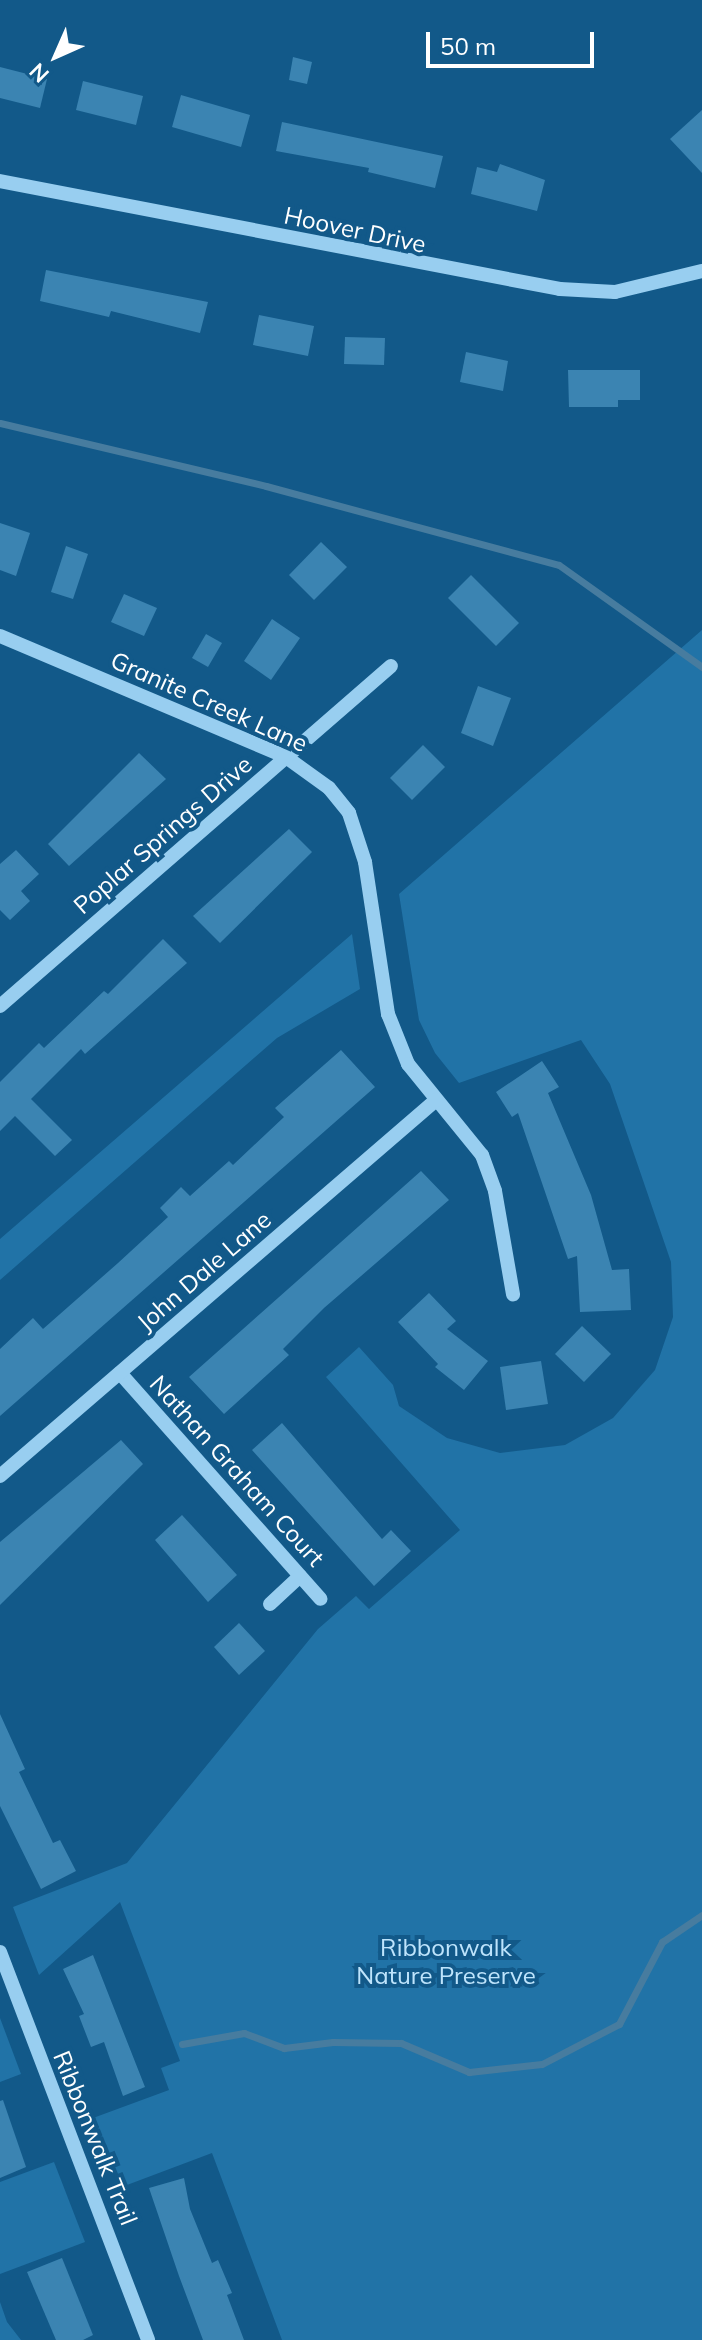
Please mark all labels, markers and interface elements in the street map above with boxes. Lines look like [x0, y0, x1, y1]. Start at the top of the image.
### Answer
north arrow [16, 16, 96, 96]
scale bar [430, 16, 598, 66]
text: 50 m [440, 31, 496, 61]
text: N [23, 57, 55, 89]
street label: Hoover Drive [281, 201, 429, 259]
street label: Granite Creek Lane [106, 646, 312, 758]
street label: Poplar Springs Drive [68, 750, 258, 920]
street label: John Dale Lane [131, 1205, 277, 1337]
street label: Nathan Graham Court [144, 1370, 330, 1572]
park label: Ribbonwalk Nature Preserve [356, 1934, 536, 1990]
street label: Ribbonwalk Trail [47, 2047, 143, 2229]

